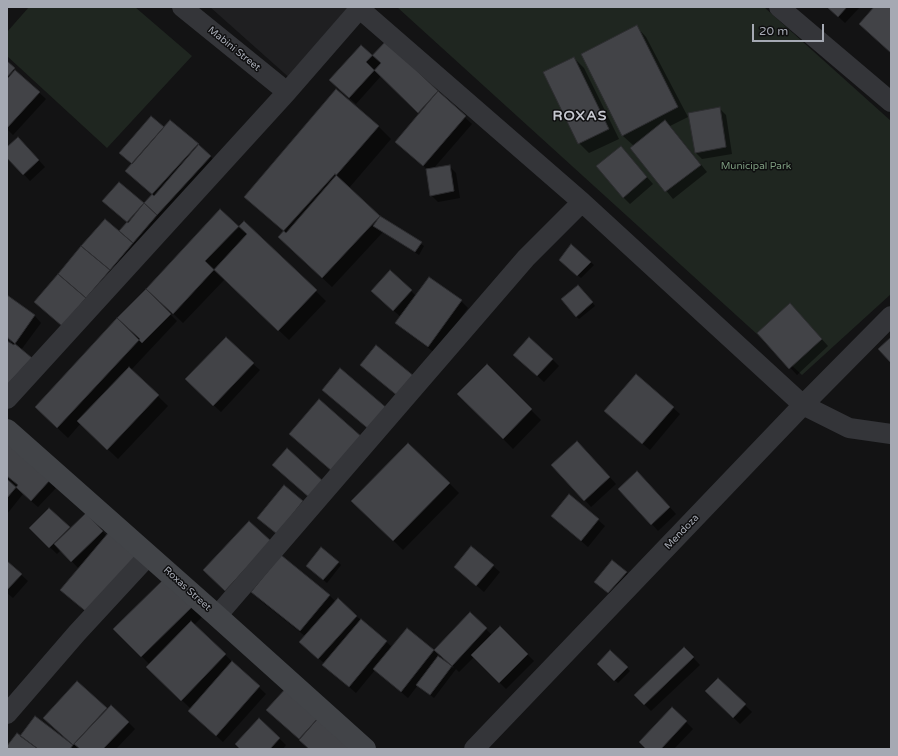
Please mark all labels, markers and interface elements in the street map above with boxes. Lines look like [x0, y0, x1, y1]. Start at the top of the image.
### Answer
scale bar [754, 16, 826, 42]
street label: Mabini Street [205, 24, 263, 74]
text: 20 m [759, 24, 788, 38]
district label: ROXAS [553, 108, 607, 124]
park label: Municipal Park [721, 160, 791, 172]
street label: Mendoza [662, 512, 702, 552]
street label: Roxas Street [161, 564, 213, 614]

